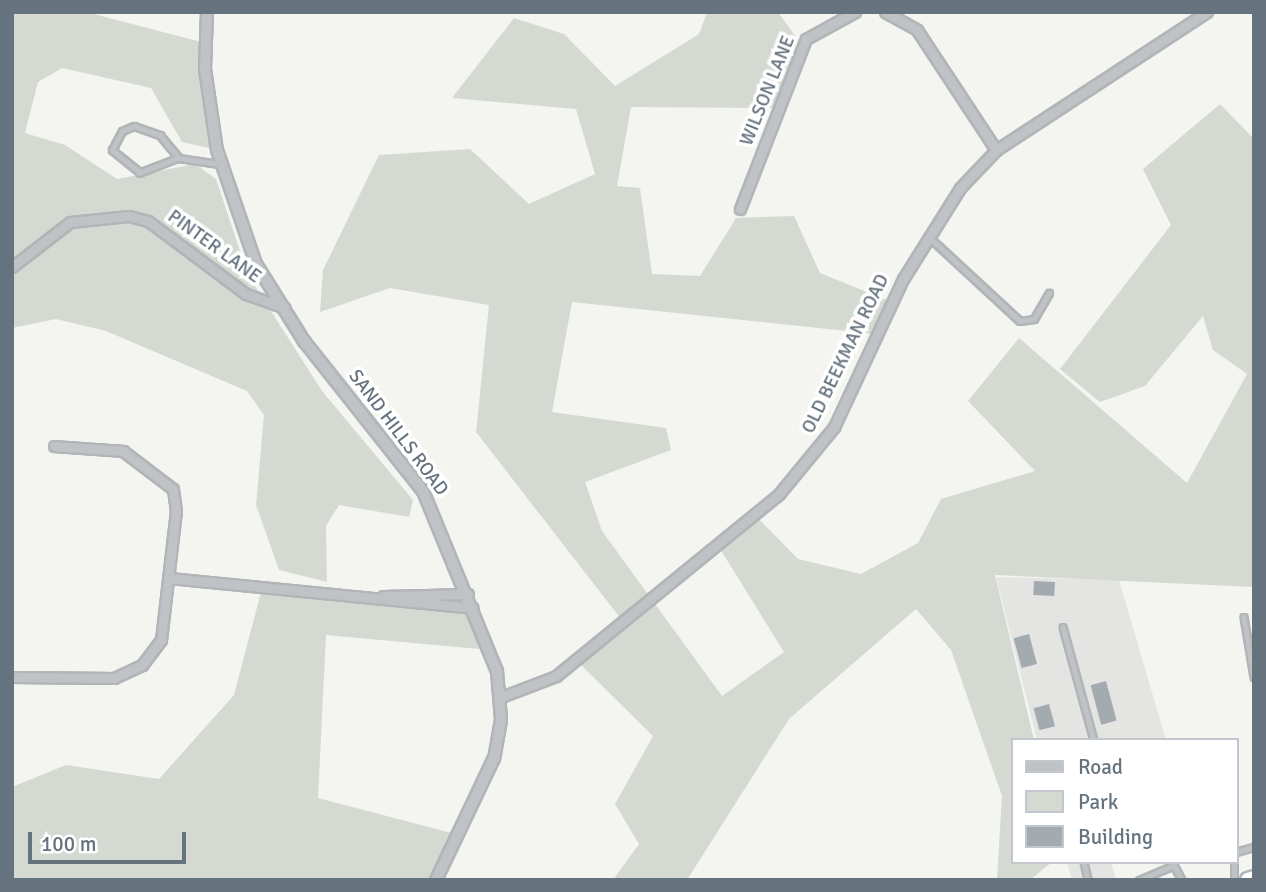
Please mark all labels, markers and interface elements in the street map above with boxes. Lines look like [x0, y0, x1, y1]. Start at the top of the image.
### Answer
street label: WILSON LANE [736, 33, 800, 149]
street label: PINTER LANE [163, 205, 265, 289]
street label: OLD BEEKMAN ROAD [798, 271, 894, 437]
street label: SAND HILLS ROAD [343, 366, 453, 500]
legend [1010, 738, 1238, 864]
text: Road [1078, 754, 1123, 780]
text: Park [1078, 789, 1118, 815]
scale bar [32, 818, 189, 862]
text: Building [1078, 824, 1153, 850]
text: 100 m [41, 831, 96, 857]

